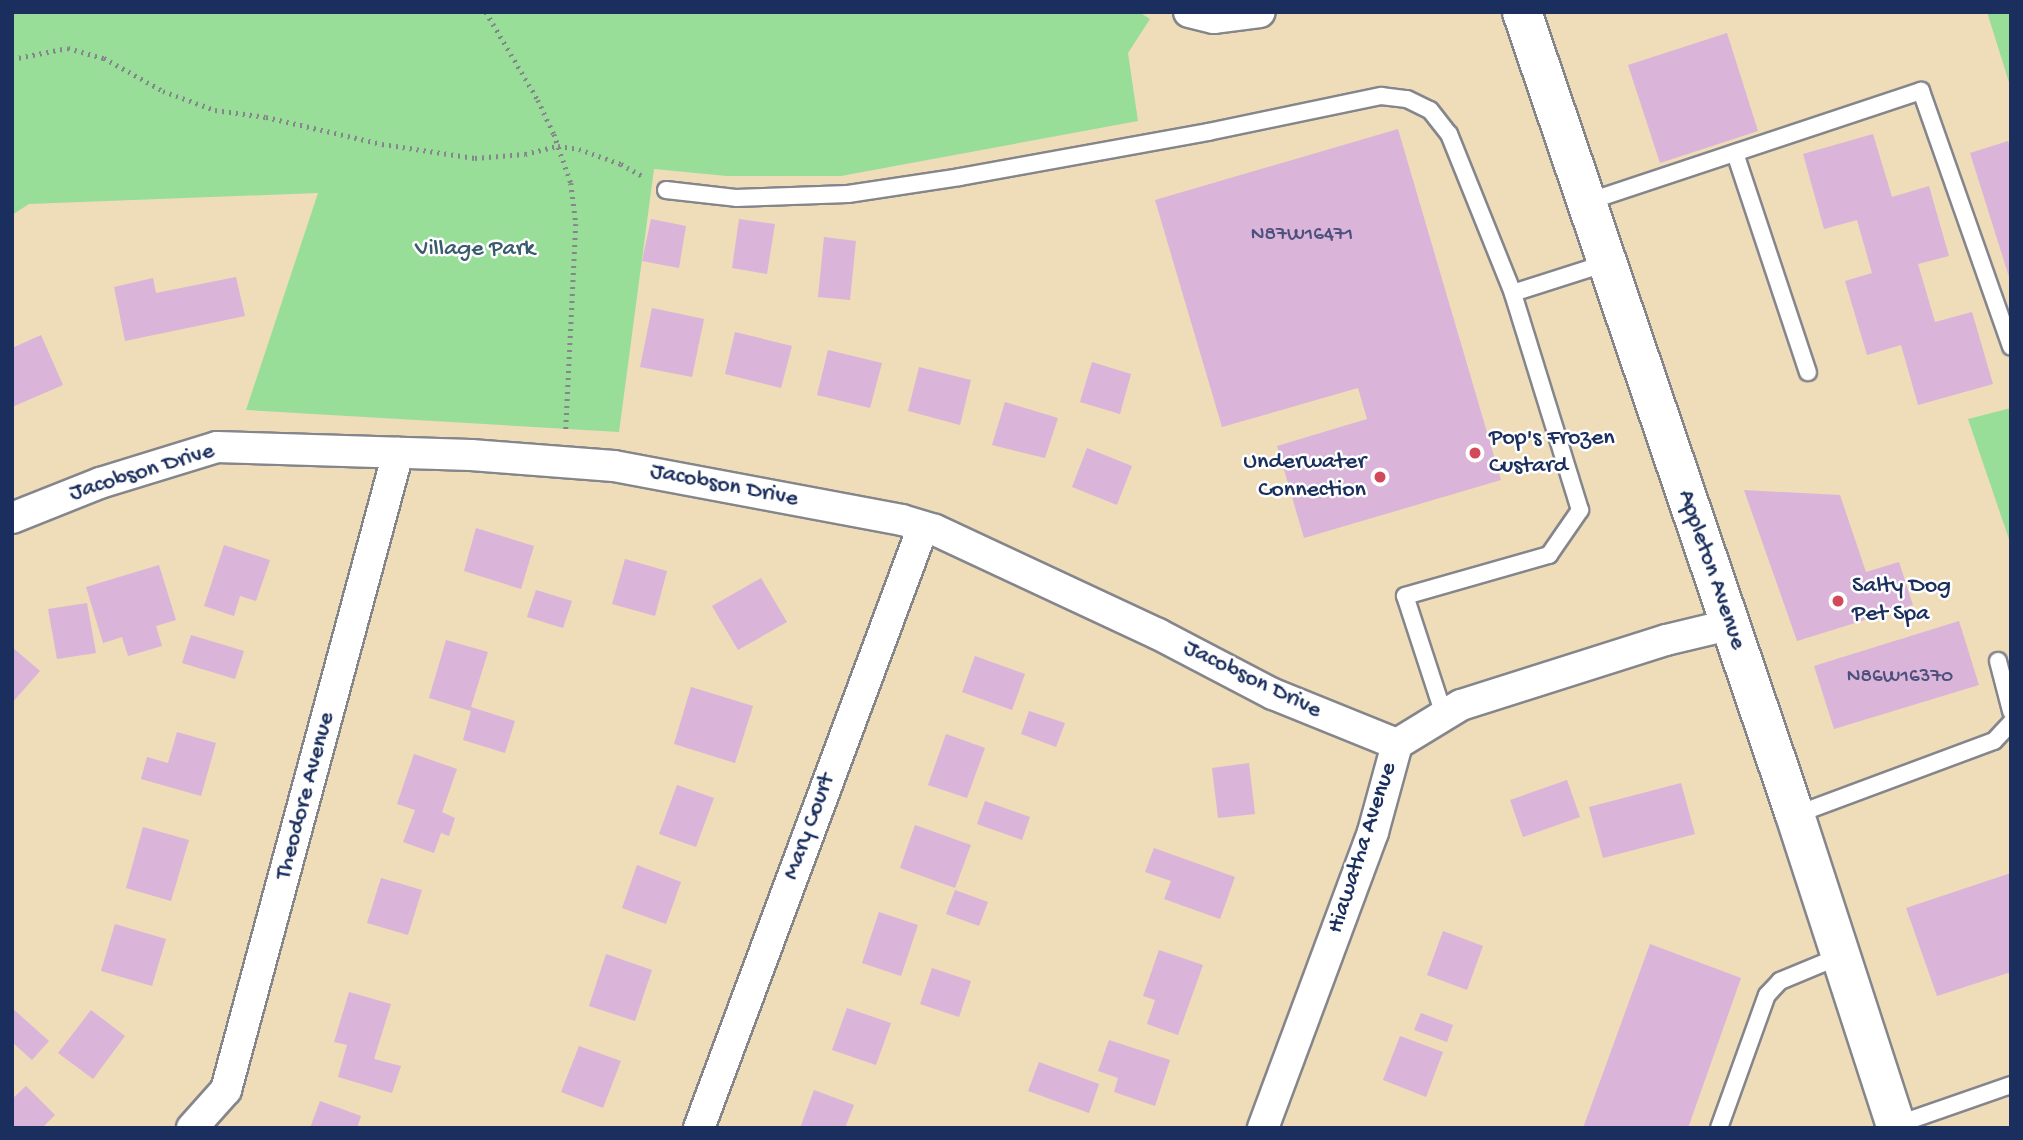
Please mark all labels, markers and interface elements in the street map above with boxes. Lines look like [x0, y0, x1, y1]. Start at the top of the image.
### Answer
house number: N87W16471 [1251, 223, 1353, 249]
park label: Village Park [415, 236, 535, 264]
place label: Pop's Frozen Custard [1489, 425, 1615, 481]
street label: Jacobson Drive [66, 437, 218, 509]
marker: Pop's Frozen Custard [1467, 445, 1483, 461]
place label: Underwater Connection [1243, 449, 1366, 505]
street label: Jacobson Drive [648, 458, 800, 514]
marker: Underwater Connection [1372, 469, 1388, 485]
street label: Appleton Avenue [1670, 486, 1752, 654]
place label: Salty Dog Pet Spa [1852, 573, 1951, 629]
marker: Salty Dog Pet Spa [1830, 593, 1846, 609]
street label: Jacobson Drive [1178, 634, 1326, 726]
house number: N86W16370 [1847, 665, 1953, 691]
street label: Theodore Avenue [270, 709, 342, 883]
street label: Hiawatha Avenue [1322, 759, 1404, 937]
street label: Mary Court [777, 770, 843, 884]

